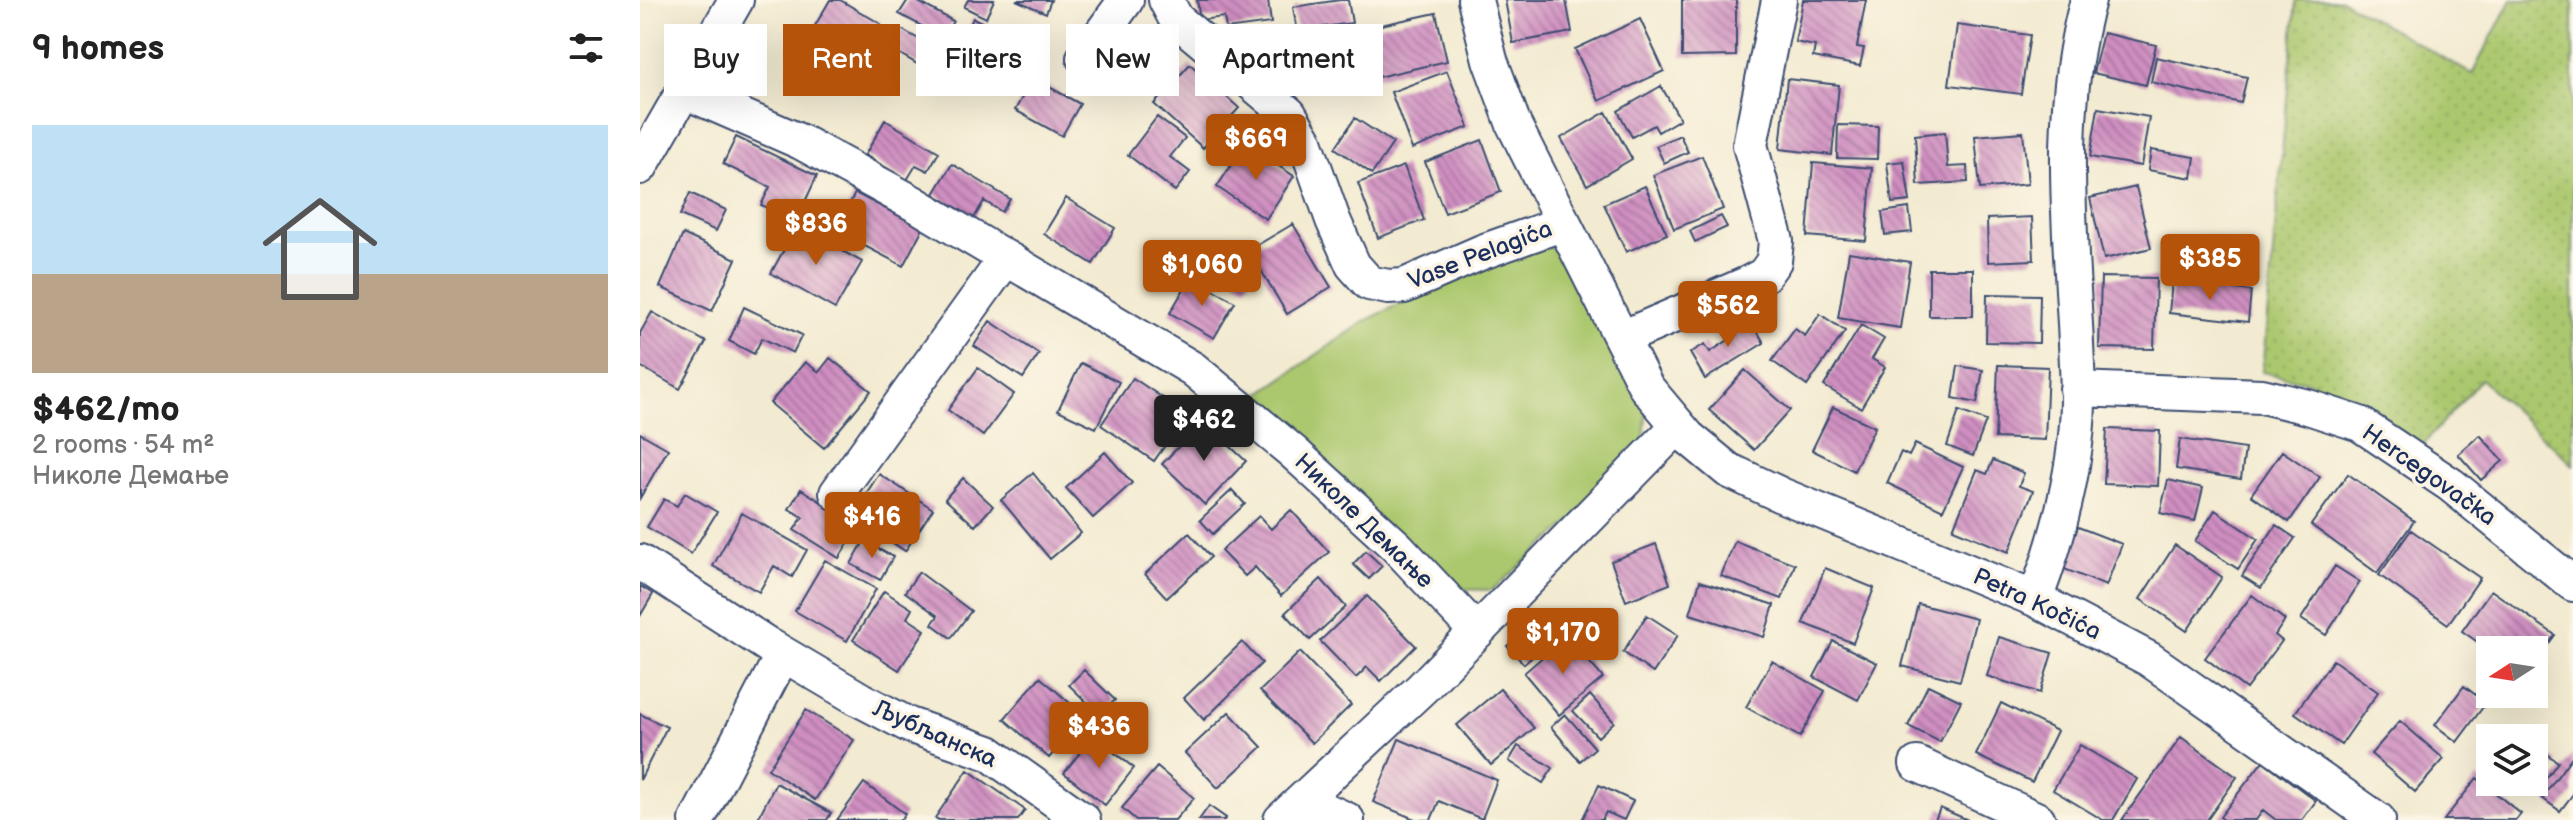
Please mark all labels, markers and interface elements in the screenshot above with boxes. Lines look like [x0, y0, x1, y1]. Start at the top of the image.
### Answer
chip: Buy [664, 24, 767, 96]
chip: Rent [783, 24, 900, 96]
chip: Filters [916, 24, 1050, 96]
chip: New [1066, 24, 1179, 96]
chip: Apartment [1195, 24, 1383, 96]
icon: filters [564, 26, 608, 70]
text: 9 homes [32, 28, 164, 69]
pin: $669 [1209, 114, 1303, 182]
text: $669 [1224, 124, 1288, 155]
icon: home [248, 177, 392, 321]
pin: $836 [769, 199, 863, 267]
text: $836 [784, 209, 848, 240]
street label: Vase Pelagića [1404, 214, 1556, 296]
pin: $385 [2163, 234, 2257, 302]
pin: $1,060 [1137, 240, 1267, 308]
text: $385 [2179, 244, 2241, 275]
text: $1,060 [1161, 250, 1243, 281]
pin: $562 [1681, 281, 1775, 349]
text: $562 [1696, 291, 1760, 322]
text: $462/mo [32, 389, 180, 430]
pin: $462 [1157, 395, 1251, 463]
text: $462 [1172, 405, 1236, 436]
street label: Hercegovačka [2356, 418, 2502, 532]
text: 2 rooms · 54 m² [32, 430, 215, 461]
street label: Николе Демање [1289, 447, 1439, 595]
text: Николе Демање [32, 461, 229, 492]
pin: $416 [825, 492, 919, 560]
text: $416 [843, 502, 901, 533]
street label: Petra Kočića [1968, 562, 2106, 646]
pin: $1,170 [1498, 608, 1628, 676]
text: $1,170 [1525, 618, 1601, 649]
north arrow [2476, 636, 2548, 708]
map controls [2476, 636, 2548, 796]
street label: Љубљанска [868, 693, 1001, 774]
pin: $436 [1052, 702, 1146, 770]
text: $436 [1067, 712, 1131, 743]
button: layers [2476, 724, 2548, 796]

